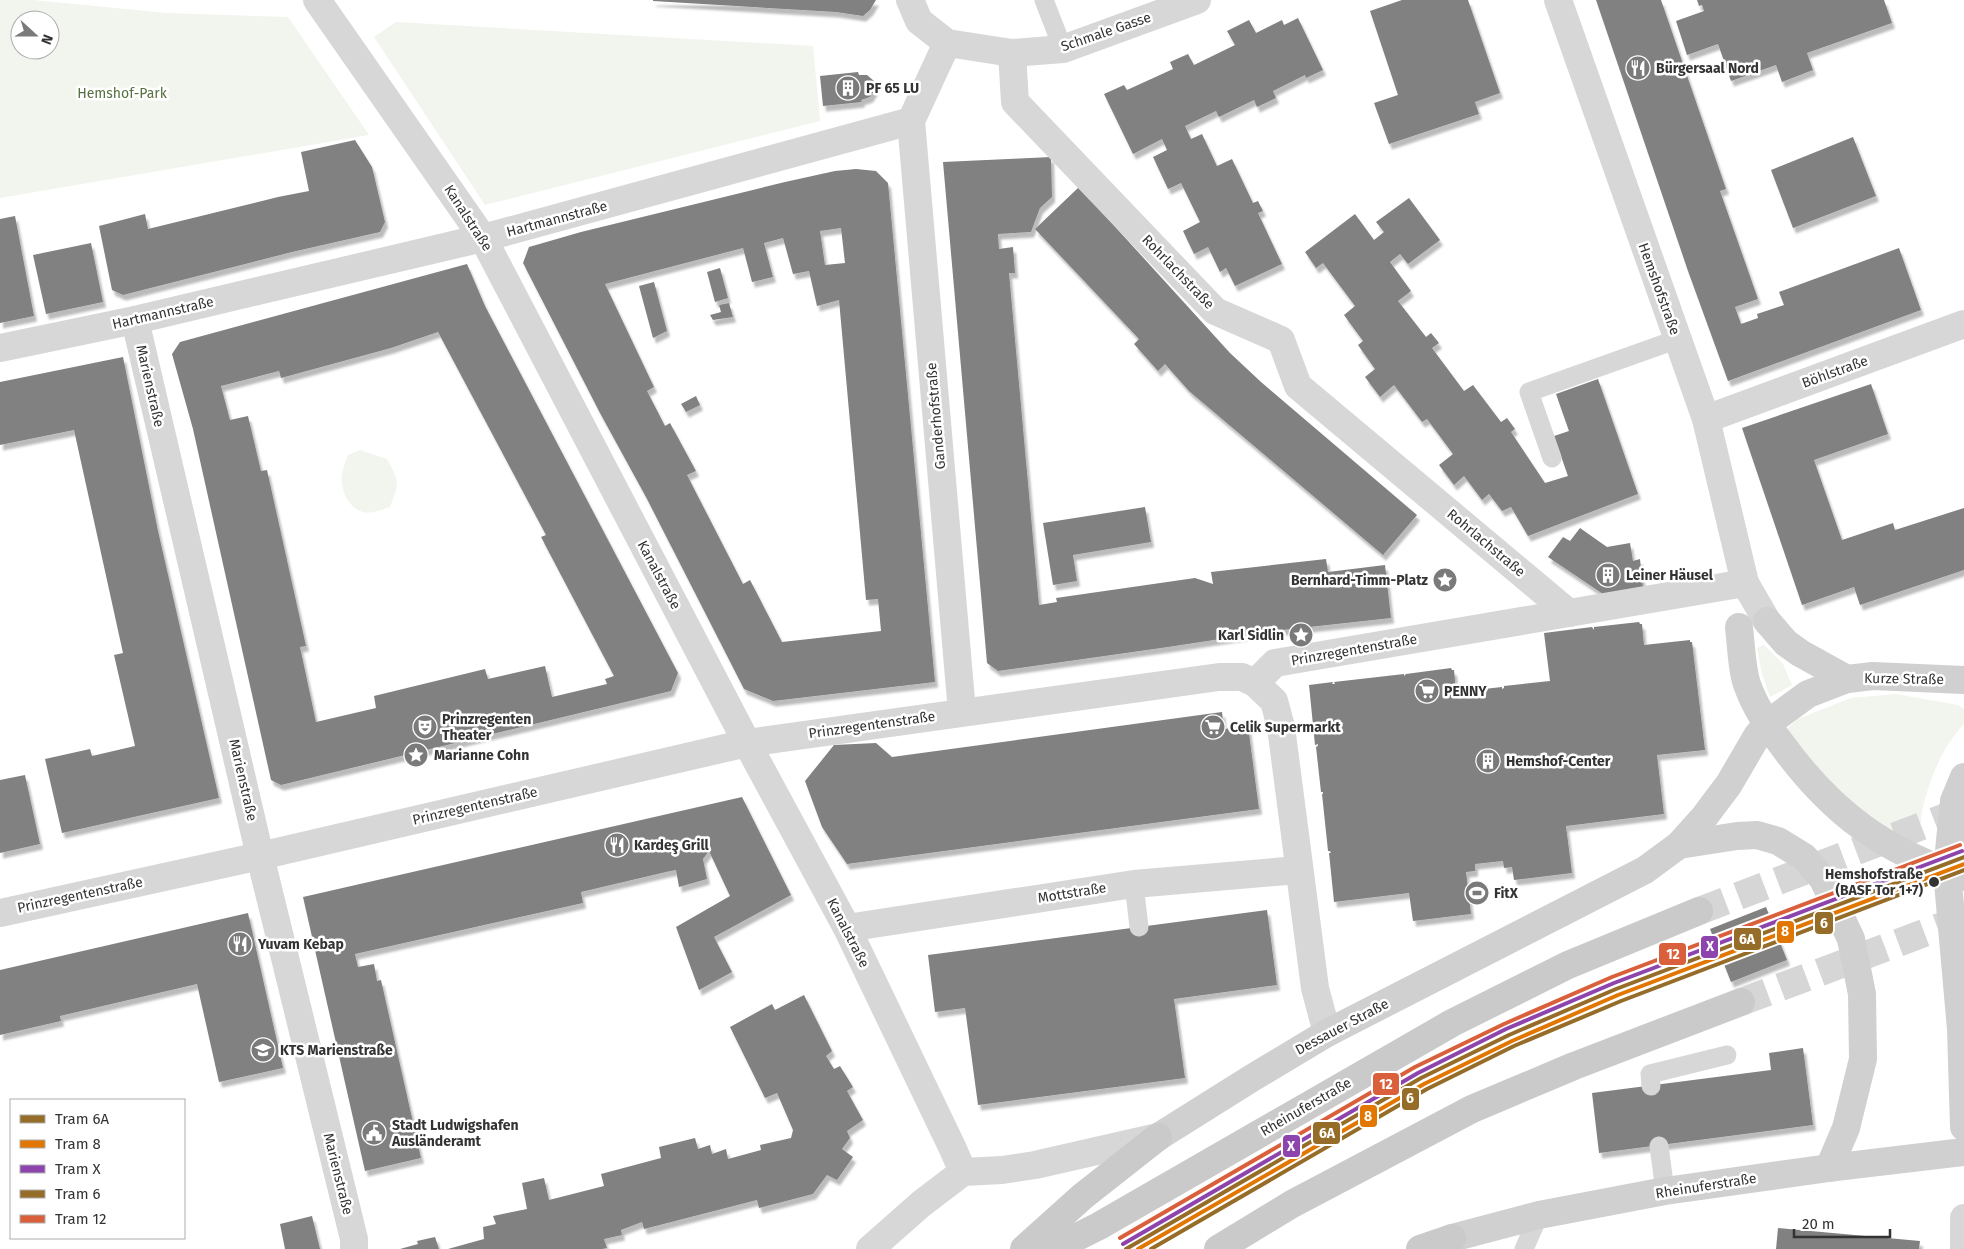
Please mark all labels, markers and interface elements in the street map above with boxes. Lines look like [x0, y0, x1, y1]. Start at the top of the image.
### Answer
street label: Schmale Gasse [1059, 9, 1153, 55]
north arrow [10, 10, 60, 60]
text: N [37, 32, 56, 47]
restaurant icon: Bürgersaal Nord [1625, 55, 1651, 81]
place label: Bürgersaal Nord [1656, 60, 1759, 77]
building icon: PF 65 LU [835, 75, 861, 101]
place label: PF 65 LU [866, 80, 919, 97]
park label: Hemshof-Park [77, 85, 168, 102]
street label: Kanalstraße [440, 182, 496, 254]
street label: Hartmannstraße [505, 197, 609, 241]
street label: Rohrlachstraße [1138, 231, 1218, 313]
street label: Hemshofstraße [1634, 241, 1684, 337]
street label: Hartmannstraße [111, 293, 215, 333]
street label: Marienstraße [132, 343, 168, 429]
street label: Böhlstraße [1800, 352, 1870, 392]
street label: Ganderhofstraße [923, 362, 949, 470]
street label: Rohrlachstraße [1444, 505, 1528, 581]
street label: Kanalstraße [634, 538, 684, 612]
building icon: Leiner Häusel [1595, 562, 1621, 588]
place icon: Bernhard-Timm-Platz [1432, 567, 1458, 593]
place label: Leiner Häusel [1626, 567, 1714, 584]
place label: Bernhard-Timm-Platz [1291, 572, 1429, 589]
place icon: Karl Sidlin [1288, 622, 1314, 648]
place label: Karl Sidlin [1218, 627, 1284, 644]
street label: Prinzregentenstraße [1290, 631, 1418, 669]
street label: Kurze Straße [1864, 670, 1944, 688]
supermarket icon: PENNY [1414, 678, 1440, 704]
place label: PENNY [1444, 683, 1487, 700]
street label: Prinzregentenstraße [808, 708, 936, 742]
place label: Prinzregenten Theater [442, 711, 531, 744]
theatre icon: Prinzregenten Theater [412, 714, 438, 740]
supermarket icon: Celik Supermarkt [1200, 714, 1226, 740]
place label: Celik Supermarkt [1230, 719, 1341, 736]
street label: Marienstraße [225, 737, 261, 823]
place icon: Marianne Cohn [403, 742, 429, 768]
place label: Marianne Cohn [434, 747, 529, 764]
building icon: Hemshof-Center [1475, 748, 1501, 774]
place label: Hemshof-Center [1506, 753, 1611, 770]
street label: Prinzregentenstraße [411, 783, 539, 829]
restaurant icon: Kardeş Grill [604, 832, 630, 858]
place label: Kardeş Grill [634, 837, 710, 855]
place label: Hemshofstraße (BASF Tor 1+7) [1825, 866, 1923, 899]
street label: Prinzregentenstraße [16, 873, 144, 917]
marker: Hemshofstraße (BASF Tor 1+7) [1927, 875, 1941, 889]
street label: Mottstraße [1036, 879, 1108, 907]
sports icon: FitX [1464, 880, 1490, 906]
place label: FitX [1494, 885, 1519, 902]
street label: Kanalstraße [823, 895, 873, 971]
line badge: 6 [1814, 911, 1834, 935]
text: 6 [1820, 915, 1828, 932]
line badge: 8 [1776, 920, 1795, 944]
text: 8 [1781, 923, 1789, 940]
line badge: 6A [1733, 927, 1762, 951]
restaurant icon: Yuvam Kebap [227, 931, 253, 957]
text: 6A [1739, 931, 1756, 948]
line badge: X [1700, 935, 1719, 959]
place label: Yuvam Kebap [257, 936, 344, 953]
text: X [1705, 938, 1715, 955]
line badge: 12 [1658, 942, 1687, 966]
text: 12 [1666, 946, 1680, 963]
street label: Dessauer Straße [1292, 995, 1392, 1059]
school or university icon: KTS Marienstraße [250, 1037, 276, 1063]
place label: KTS Marienstraße [280, 1042, 393, 1059]
line badge: 12 [1372, 1072, 1400, 1096]
street label: Rheinuferstraße [1258, 1074, 1354, 1140]
text: 12 [1379, 1076, 1393, 1093]
line badge: 6 [1401, 1087, 1420, 1111]
text: 6 [1406, 1090, 1414, 1107]
legend [10, 1099, 185, 1239]
line badge: 8 [1359, 1104, 1378, 1128]
text: 8 [1364, 1108, 1372, 1125]
text: Tram 6A [55, 1110, 110, 1128]
place label: Stadt Ludwigshafen Ausländeramt [391, 1117, 519, 1150]
public building icon: Stadt Ludwigshafen Ausländeramt [361, 1120, 387, 1146]
line badge: 6A [1312, 1121, 1341, 1145]
text: 6A [1319, 1125, 1336, 1142]
street label: Marienstraße [320, 1131, 356, 1217]
line badge: X [1282, 1134, 1301, 1158]
text: Tram 8 [55, 1135, 101, 1153]
text: X [1286, 1138, 1296, 1155]
text: Tram X [55, 1160, 102, 1178]
street label: Rheinuferstraße [1654, 1170, 1758, 1202]
text: Tram 6 [55, 1185, 101, 1203]
scale bar [1794, 1206, 1890, 1238]
text: Tram 12 [55, 1210, 106, 1228]
text: 20 m [1802, 1215, 1835, 1233]

